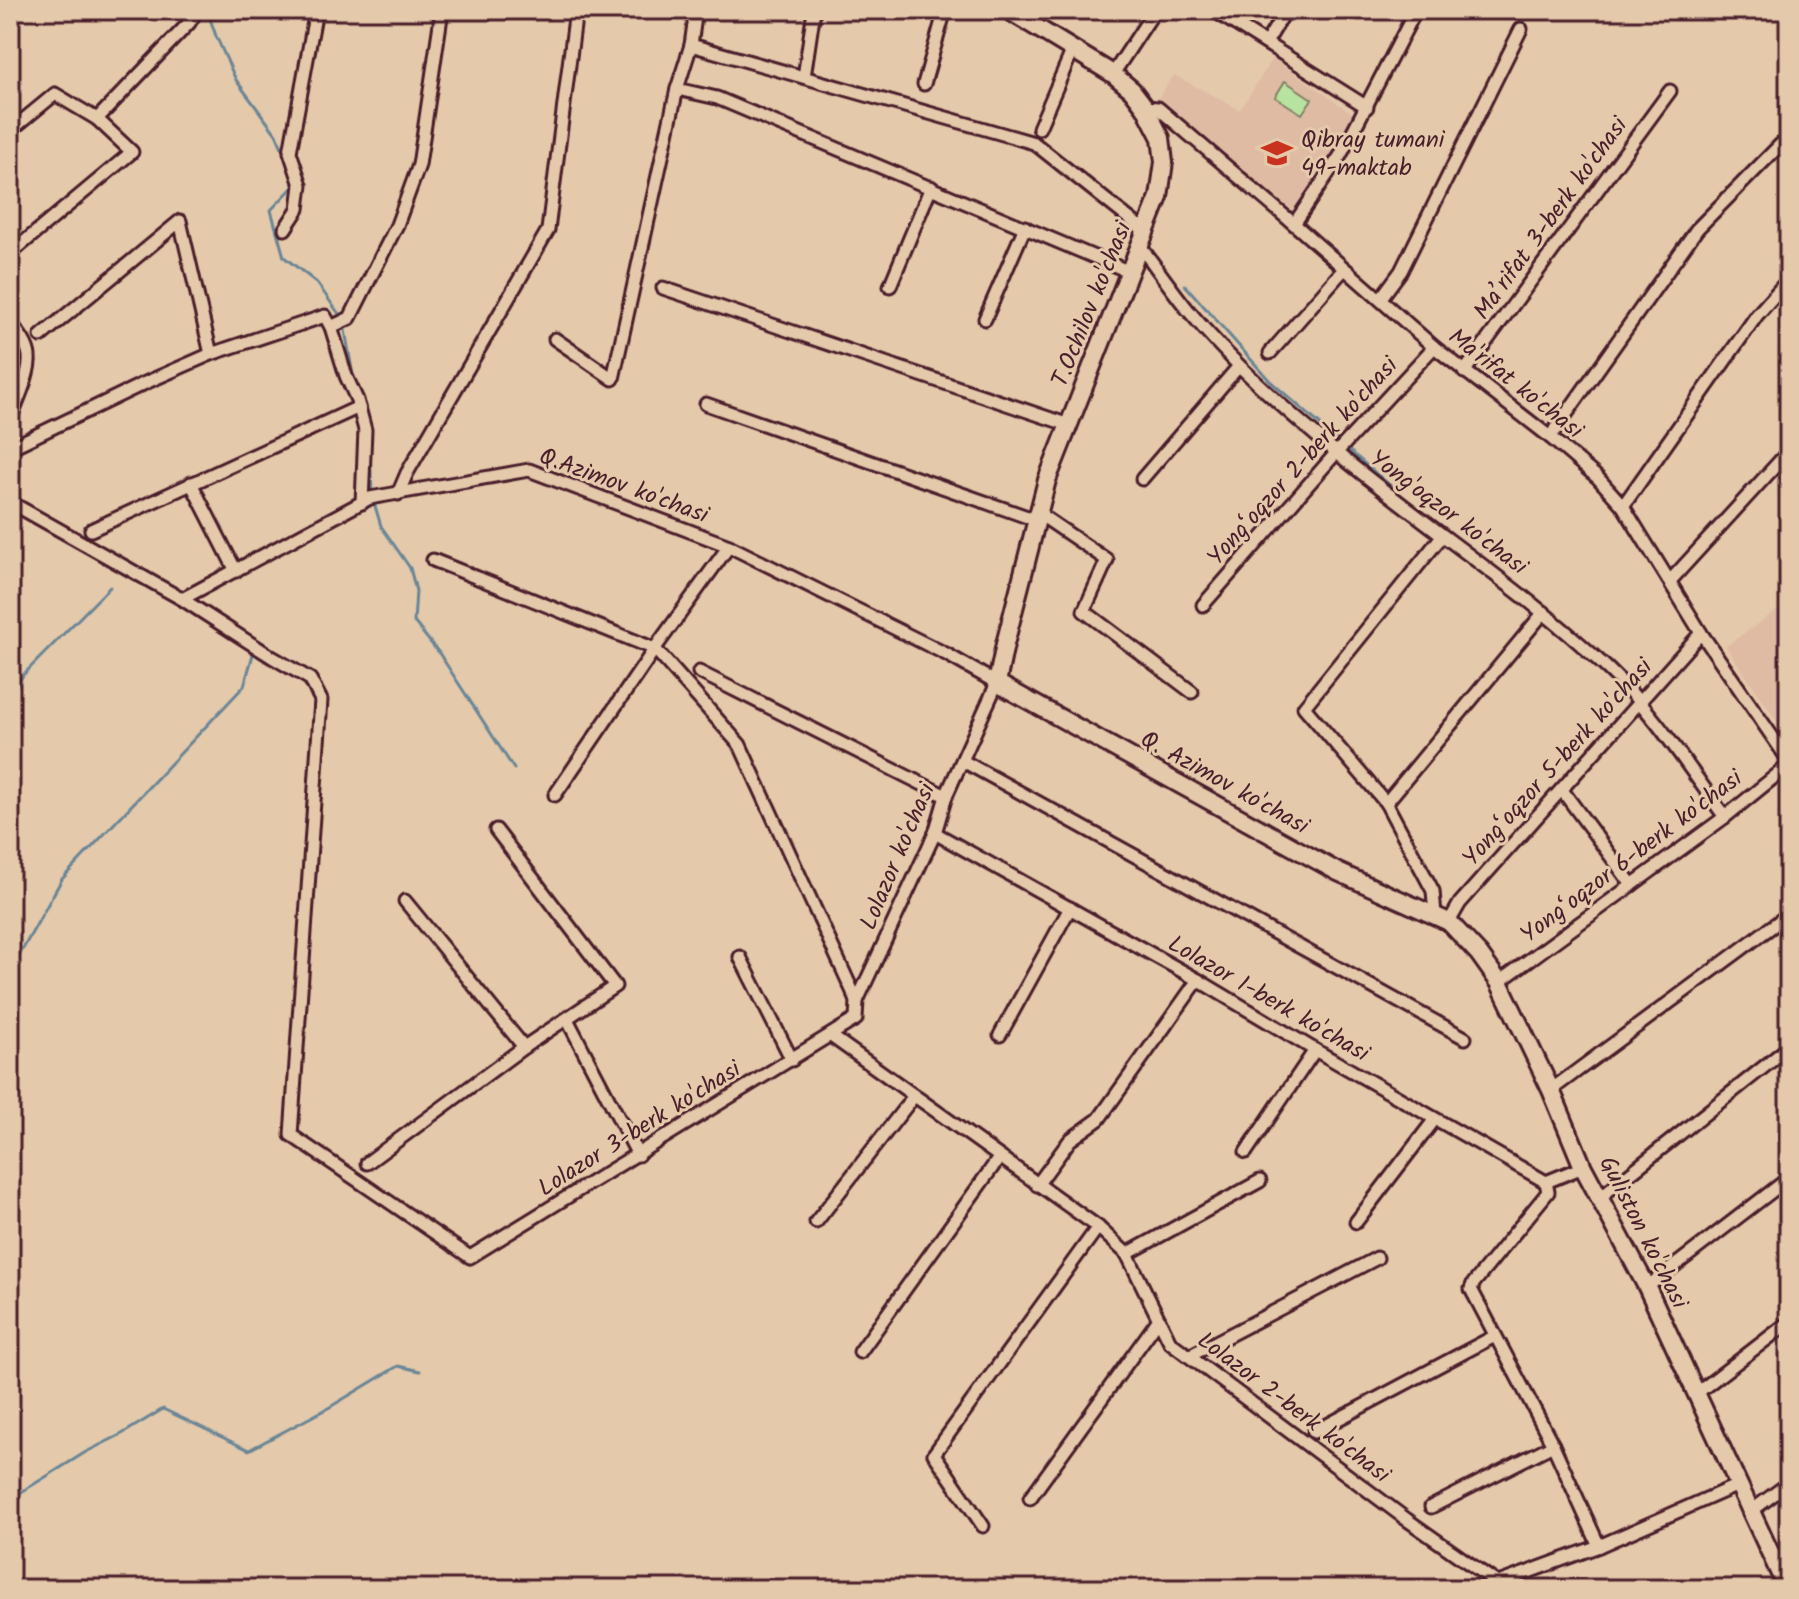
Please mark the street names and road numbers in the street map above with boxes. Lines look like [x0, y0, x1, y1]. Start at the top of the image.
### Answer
street label: Ma’rifat 3-berk ko'chasi [1464, 108, 1639, 329]
street label: T.Ochilov ko'chasi [1041, 215, 1144, 393]
street label: Ma'rifat ko'chasi [1439, 319, 1592, 450]
street label: Yong‘oqzor 2-berk ko'chasi [1198, 347, 1409, 576]
street label: Q.Azimov ko'chasi [533, 438, 715, 536]
street label: Yong'oqzor ko'chasi [1361, 440, 1537, 587]
street label: Yong‘oqzor 5-berk ko'chasi [1453, 649, 1664, 876]
street label: Q. Azimov ko'chasi [1133, 721, 1317, 846]
street label: Yong‘oqzor 6-berk ko'chasi [1512, 760, 1752, 954]
street label: Lolazor ko'chasi [850, 776, 947, 936]
street label: Lolazor 1-berk ko'chasi [1160, 926, 1378, 1074]
street label: Lolazor 3-berk ko'chasi [530, 1050, 750, 1208]
street label: Guliston ko'chasi [1587, 1149, 1699, 1317]
street label: Lolazor 2-berk ko'chasi [1188, 1322, 1399, 1495]

